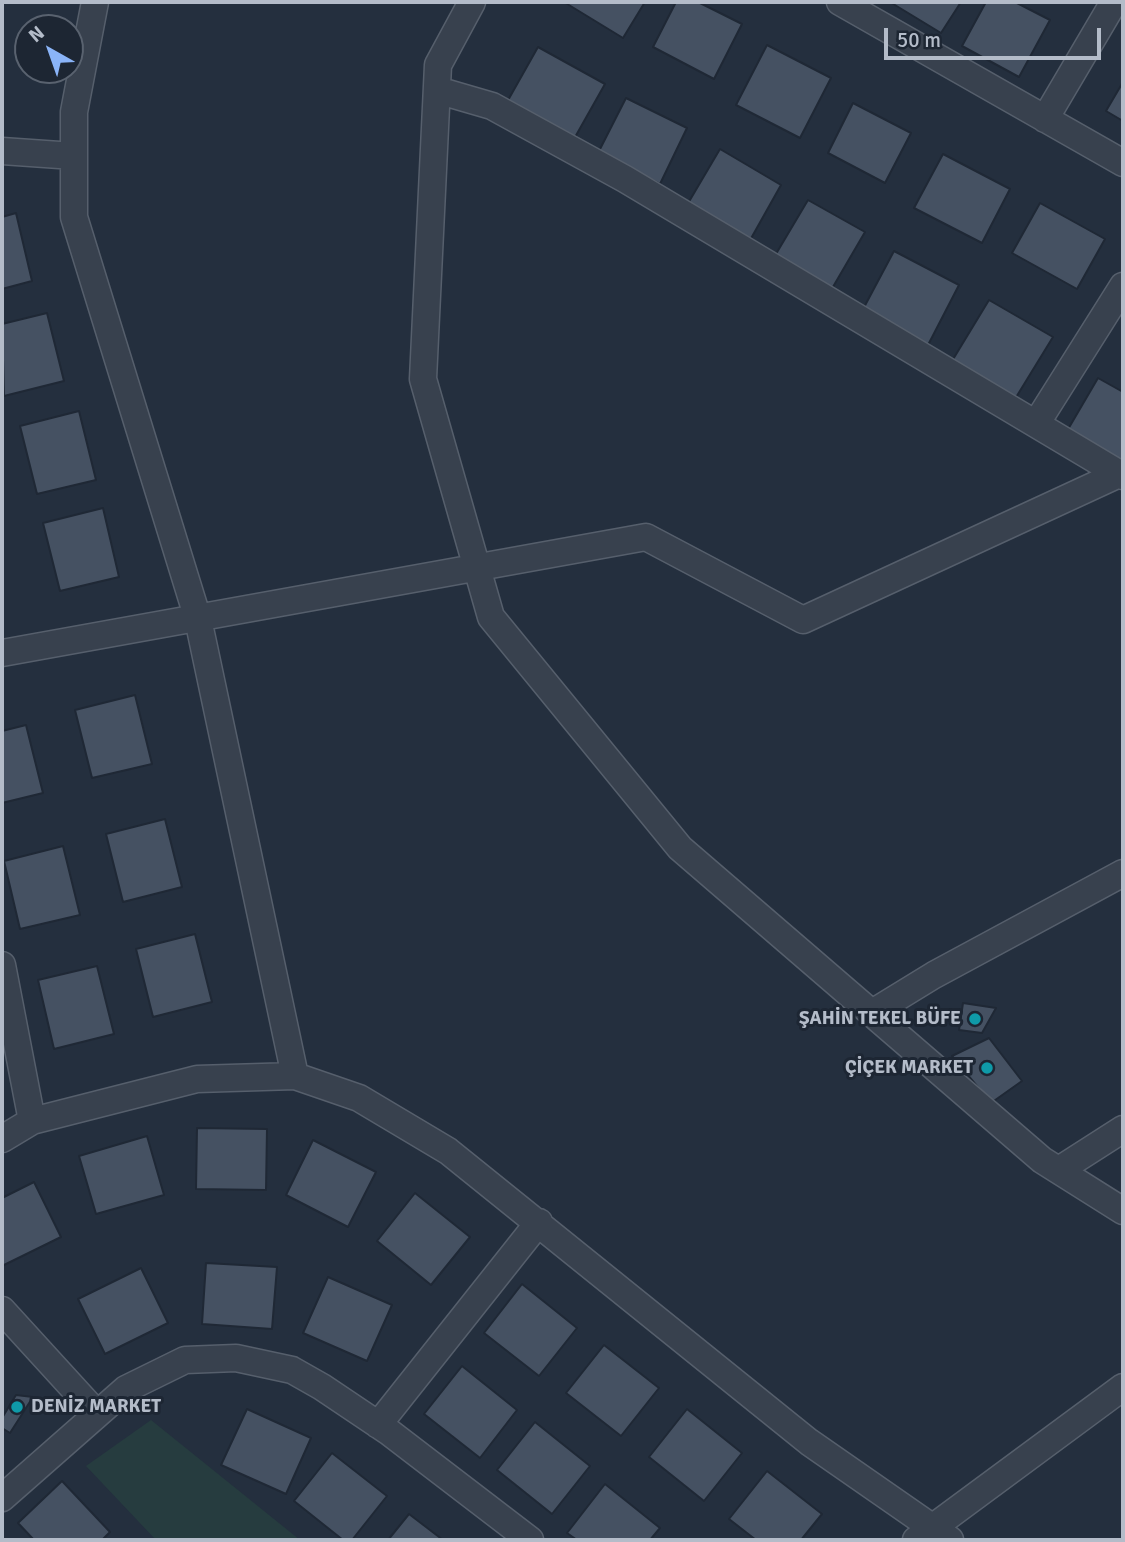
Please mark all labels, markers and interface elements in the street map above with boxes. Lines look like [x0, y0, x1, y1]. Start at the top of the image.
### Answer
north arrow [14, 14, 84, 84]
scale bar [887, 14, 1104, 58]
text: N [24, 21, 50, 48]
text: 50 m [897, 27, 941, 53]
place label: ŞAHİN TEKEL BÜFE [799, 1008, 961, 1030]
marker: ŞAHİN TEKEL BÜFE [967, 1011, 983, 1027]
place label: ÇİÇEK MARKET [845, 1057, 973, 1079]
marker: ÇİÇEK MARKET [979, 1060, 995, 1076]
place label: DENİZ MARKET [31, 1396, 161, 1418]
marker: DENİZ MARKET [9, 1399, 25, 1415]

